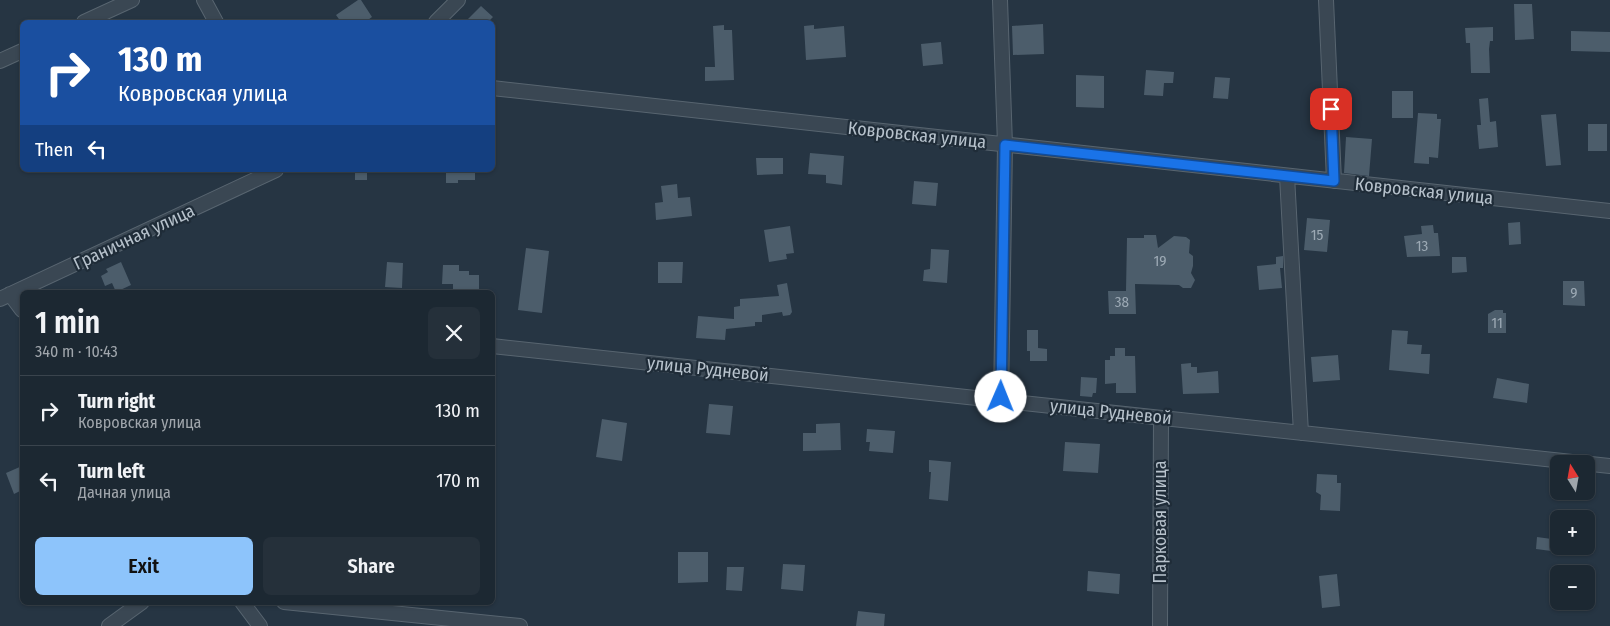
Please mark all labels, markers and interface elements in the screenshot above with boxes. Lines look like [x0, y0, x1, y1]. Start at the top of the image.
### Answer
text: 130 m [118, 38, 202, 80]
icon: right [35, 40, 100, 105]
text: Ковровская улица [118, 80, 288, 107]
pin [1310, 88, 1352, 130]
icon: arrive [1317, 95, 1345, 123]
street label: Ковровская улица [847, 117, 987, 153]
icon: left [83, 135, 111, 163]
text: Then [35, 138, 73, 161]
street label: Ковровская улица [1354, 173, 1494, 209]
street label: Граничная улица [70, 199, 198, 275]
house number: 15 [1311, 226, 1323, 244]
house number: 13 [1416, 237, 1429, 255]
house number: 19 [1153, 252, 1167, 270]
house number: 9 [1570, 284, 1578, 302]
house number: 38 [1115, 293, 1129, 311]
text: 1 min [35, 305, 100, 341]
button: close [428, 307, 480, 359]
house number: 11 [1491, 314, 1503, 332]
text: 340 m · 10:43 [35, 342, 118, 361]
street label: улица Рудневой [646, 352, 770, 386]
position arrow [974, 370, 1026, 422]
text: Turn right [78, 390, 155, 413]
street label: улица Рудневой [1049, 395, 1173, 429]
icon: right [35, 397, 63, 425]
text: 130 m [435, 399, 480, 422]
text: Ковровская улица [78, 413, 201, 432]
north arrow [1550, 455, 1595, 500]
map controls [1550, 455, 1595, 610]
text: Turn left [78, 460, 145, 483]
street label: Парковая улица [1149, 460, 1171, 583]
icon: left [35, 467, 63, 495]
text: 170 m [436, 469, 480, 492]
text: Дачная улица [78, 483, 171, 502]
button: + [1550, 510, 1595, 555]
button: Exit [35, 537, 253, 595]
button: Share [263, 537, 480, 595]
button: − [1550, 565, 1595, 610]

